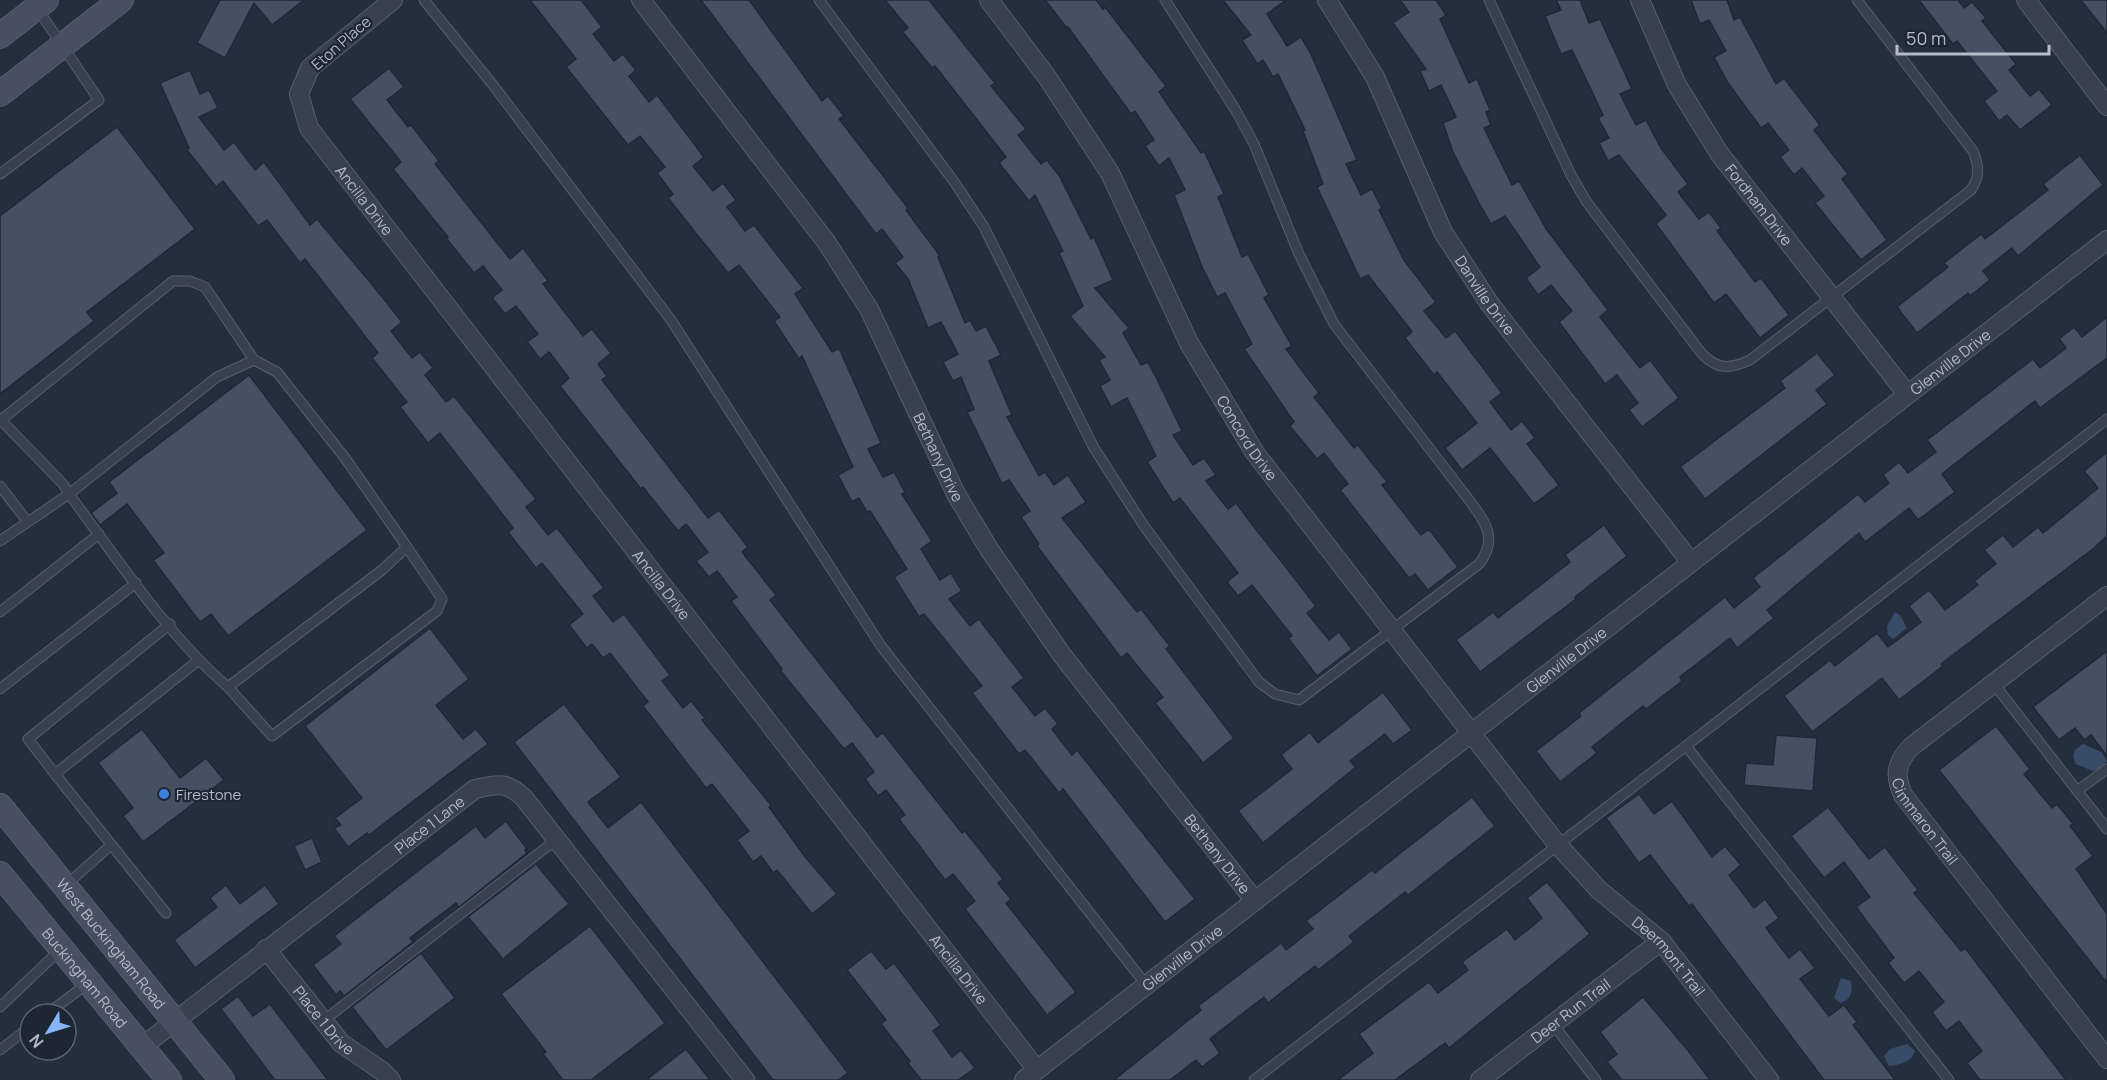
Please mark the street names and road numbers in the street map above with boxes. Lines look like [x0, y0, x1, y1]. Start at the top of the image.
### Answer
street label: Eton Place [307, 11, 376, 75]
street label: Fordham Drive [1721, 159, 1798, 250]
street label: Ancilla Drive [331, 161, 399, 240]
street label: Danville Drive [1450, 251, 1521, 339]
street label: Glenville Drive [1905, 324, 1995, 400]
street label: Concord Drive [1212, 391, 1283, 485]
street label: Bethany Drive [909, 409, 969, 506]
street label: Ancilla Drive [628, 545, 696, 624]
street label: Glenville Drive [1521, 622, 1611, 697]
street label: Cimmaron Trail [1887, 776, 1963, 869]
street label: Place 1 Lane [390, 790, 469, 858]
street label: Bethany Drive [1180, 809, 1256, 898]
street label: West Buckingham Road [53, 874, 169, 1012]
street label: Deermont Trail [1628, 911, 1710, 1000]
street label: Glenville Drive [1137, 919, 1227, 995]
street label: Buckingham Road [38, 924, 132, 1030]
street label: Ancilla Drive [925, 930, 993, 1009]
street label: Deer Run Trail [1526, 973, 1615, 1048]
street label: Place 1 Drive [289, 981, 359, 1060]

